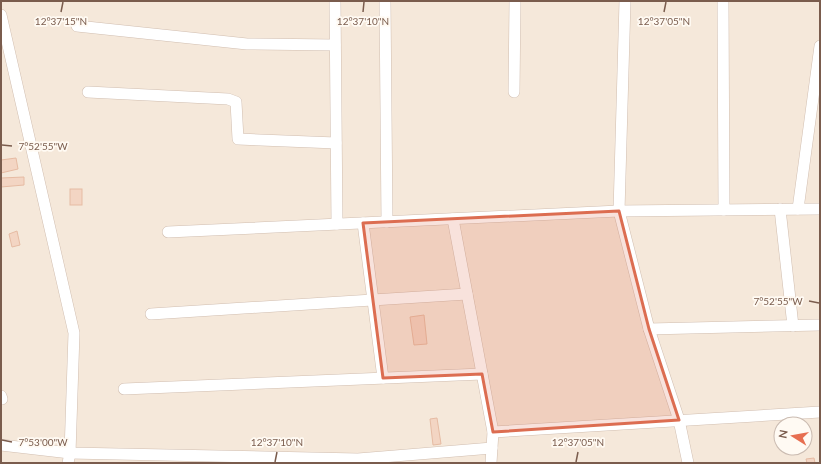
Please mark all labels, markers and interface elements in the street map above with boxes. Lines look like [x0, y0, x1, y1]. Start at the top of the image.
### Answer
text: 12°37'15"N [35, 15, 87, 27]
text: 12°37'10"N [337, 15, 389, 27]
text: 12°37'05"N [638, 15, 690, 27]
text: 7°52'55"W [18, 140, 68, 152]
text: 7°52'55"W [753, 295, 803, 307]
north arrow [773, 416, 813, 456]
text: N [776, 429, 790, 439]
text: 7°53'00"W [18, 436, 68, 448]
text: 12°37'10"N [251, 436, 303, 448]
text: 12°37'05"N [552, 436, 604, 448]

